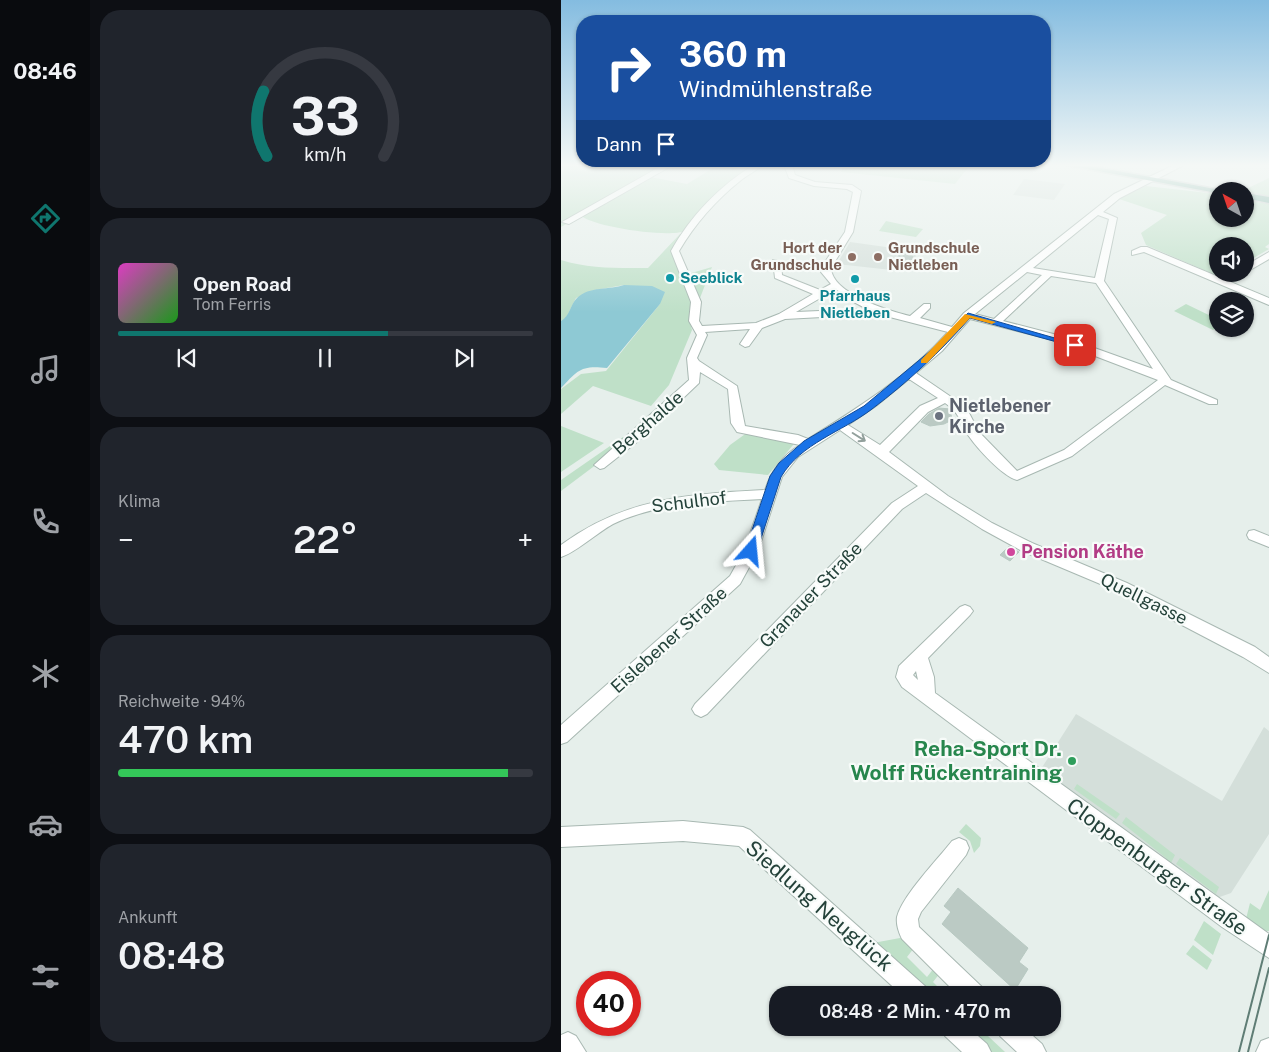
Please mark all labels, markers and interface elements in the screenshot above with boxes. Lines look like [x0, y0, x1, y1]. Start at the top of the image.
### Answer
text: 360 m [679, 34, 787, 75]
icon: right [596, 35, 661, 100]
text: 08:46 [13, 58, 77, 84]
text: Windmühlenstraße [679, 76, 873, 102]
text: 33 [291, 86, 360, 147]
icon: arrive [652, 130, 680, 158]
text: Dann [596, 133, 642, 155]
text: km/h [304, 144, 347, 165]
north arrow [1209, 182, 1253, 228]
map controls [1209, 182, 1254, 337]
icon: directions [28, 201, 63, 236]
button: sound [1209, 237, 1254, 282]
place label: Hort der Grundschule [750, 239, 842, 273]
place label: Grundschule Nietleben [888, 239, 980, 273]
marker: Hort der Grundschule [846, 251, 858, 263]
marker: Grundschule Nietleben [872, 251, 884, 263]
place label: Seeblick [680, 269, 743, 286]
marker: Seeblick [664, 272, 676, 284]
text: Open Road [193, 273, 291, 295]
marker: Pfarrhaus Nietleben [849, 273, 861, 285]
place label: Pfarrhaus Nietleben [820, 287, 891, 321]
button: layers [1209, 292, 1254, 337]
text: Tom Ferris [193, 295, 271, 314]
pin [1054, 324, 1096, 366]
icon: arrive [1061, 331, 1089, 359]
icon: previous [173, 344, 201, 372]
icon: pause [311, 344, 339, 372]
icon: next [450, 344, 478, 372]
icon: music [28, 352, 63, 387]
street label: Berghalde [608, 386, 687, 459]
place label: Nietlebener Kirche [949, 395, 1052, 437]
marker: Nietlebener Kirche [933, 410, 945, 422]
one-way arrow [851, 432, 865, 442]
street label: Schulhof [650, 486, 728, 517]
text: Klima [118, 492, 160, 511]
icon: phone [28, 504, 63, 539]
text: 22° [293, 517, 358, 562]
text: − [118, 523, 134, 556]
text: + [517, 523, 533, 556]
position arrow [724, 524, 776, 576]
street label: Granauer Straße [755, 538, 866, 652]
place label: Pension Käthe [1021, 541, 1144, 562]
marker: Pension Käthe [1005, 546, 1017, 558]
street label: Quellgasse [1097, 568, 1191, 629]
street label: Eislebener Straße [606, 582, 731, 697]
icon: climate [28, 656, 63, 691]
text: Reichweite · 94% [118, 692, 245, 711]
text: 470 km [118, 717, 253, 762]
place label: Reha-Sport Dr. Wolff Rückentraining [850, 736, 1062, 785]
marker: Reha-Sport Dr. Wolff Rückentraining [1066, 755, 1078, 767]
street label: Cloppenburger Straße [1062, 793, 1253, 941]
icon: car [28, 807, 63, 842]
street label: Siedlung Neuglück [741, 835, 898, 976]
text: Ankunft [118, 908, 178, 927]
text: 08:48 [118, 933, 226, 978]
icon: filters [28, 959, 63, 994]
speed limit sign: 40 [576, 971, 641, 1036]
text: 08:48 · 2 Min. · 470 m [819, 1000, 1011, 1022]

